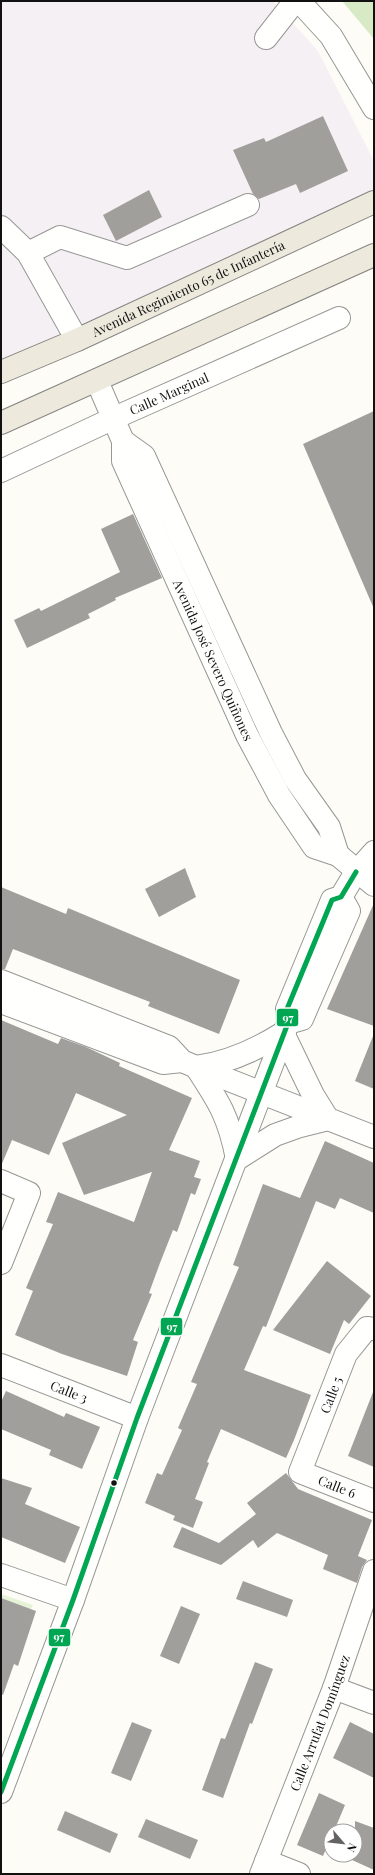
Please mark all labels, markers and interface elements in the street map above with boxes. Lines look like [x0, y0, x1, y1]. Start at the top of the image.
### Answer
street label: Avenida Regimiento 65 de Infantería [88, 236, 288, 340]
street label: Calle Marginal [127, 368, 211, 418]
street label: Avenida José Severo Quiñones [169, 576, 258, 744]
line badge: 97 [276, 1008, 299, 1027]
text: 97 [282, 1010, 294, 1025]
line badge: 97 [160, 1317, 183, 1336]
text: 97 [166, 1319, 178, 1334]
street label: Calle 5 [316, 1374, 345, 1416]
street label: Calle 3 [48, 1376, 90, 1406]
street label: Calle 6 [316, 1471, 359, 1501]
unlabelled marker [109, 1478, 119, 1488]
line badge: 97 [48, 1628, 71, 1647]
text: 97 [53, 1629, 65, 1644]
street label: Calle Arrufat Domínguez [285, 1652, 353, 1793]
north arrow [323, 1823, 363, 1863]
text: N [344, 1841, 361, 1855]

